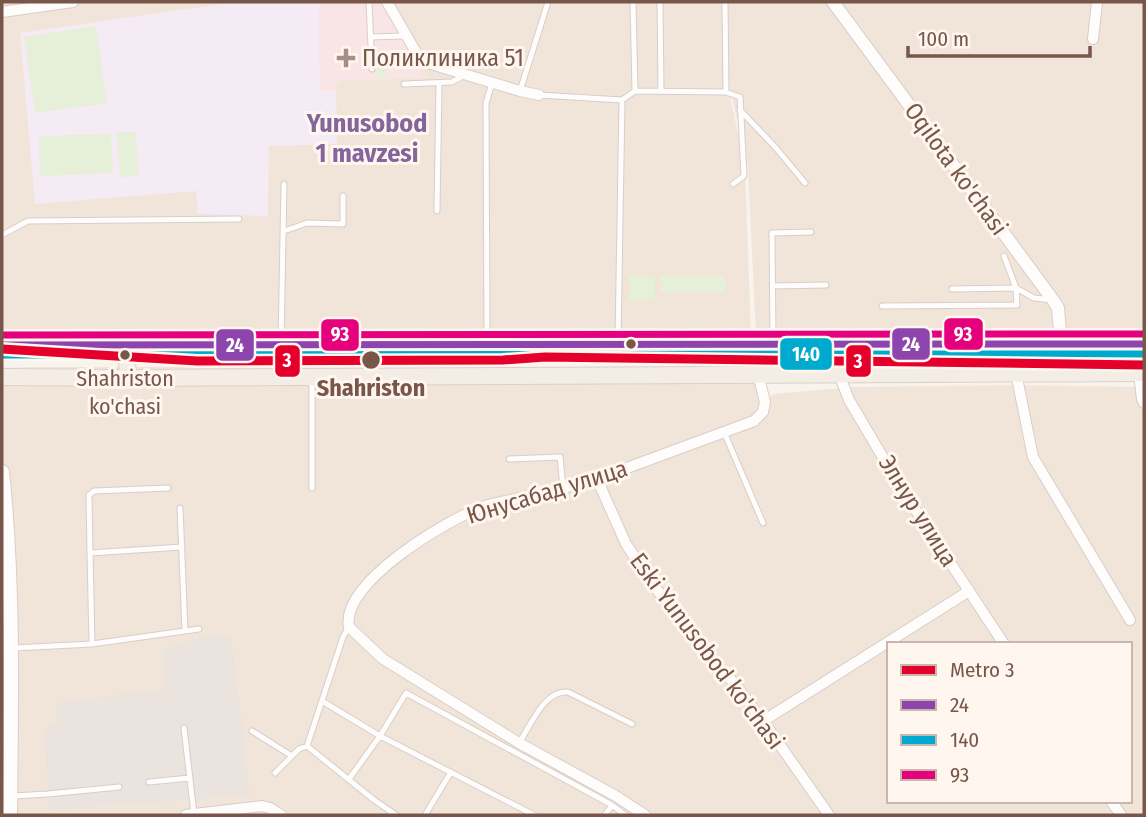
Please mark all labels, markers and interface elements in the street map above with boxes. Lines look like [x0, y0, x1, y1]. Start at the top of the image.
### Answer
scale bar [908, 14, 1090, 58]
text: 100 m [918, 26, 969, 52]
place label: Поликлиника 51 [362, 44, 524, 72]
marker: Поликлиника 51 [336, 48, 356, 68]
street label: Oqilota ko'chasi [899, 97, 1013, 241]
district label: Yunusobod 1 mavzesi [306, 108, 427, 169]
line badge: 93 [943, 317, 984, 351]
line badge: 93 [320, 318, 360, 352]
text: 93 [331, 323, 349, 346]
text: 93 [954, 323, 972, 346]
line badge: 24 [891, 327, 931, 361]
line badge: 24 [215, 328, 255, 362]
text: 24 [901, 333, 920, 356]
text: 24 [225, 334, 244, 357]
unlabelled marker [624, 337, 638, 351]
line badge: 140 [779, 337, 833, 371]
text: 140 [792, 343, 820, 366]
line badge: 3 [274, 344, 301, 378]
line badge: 3 [845, 344, 872, 378]
marker: Shahriston ko'chasi [118, 348, 132, 362]
text: 3 [282, 349, 292, 372]
marker: Shahriston [360, 349, 382, 371]
text: 3 [853, 350, 863, 373]
place label: Shahriston ko'chasi [76, 365, 174, 420]
place label: Shahriston [317, 374, 425, 402]
street label: Элнур улица [873, 450, 963, 572]
street label: Юнусабад улица [463, 454, 631, 530]
street label: Eski Yunusobod ko'chasi [624, 547, 790, 755]
legend [887, 642, 1132, 803]
text: Metro 3 [950, 657, 1014, 683]
text: 24 [950, 692, 969, 718]
text: 140 [950, 727, 979, 753]
text: 93 [950, 762, 969, 788]

